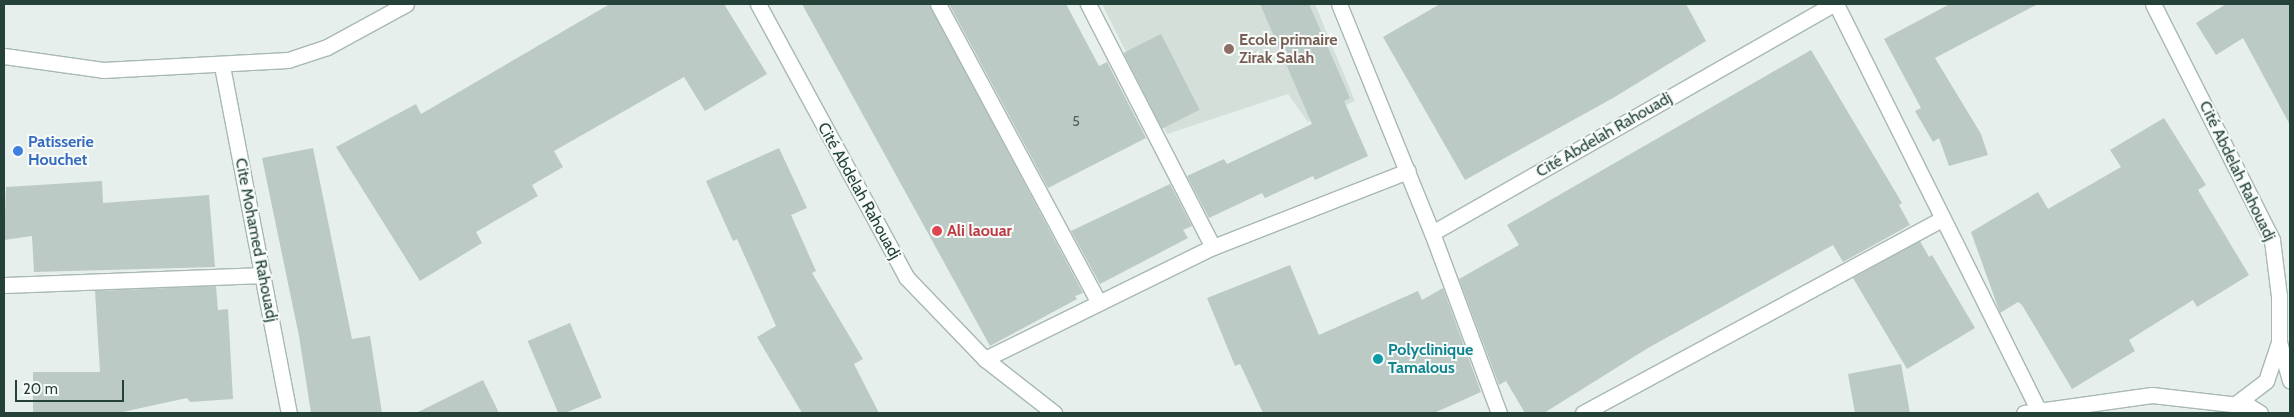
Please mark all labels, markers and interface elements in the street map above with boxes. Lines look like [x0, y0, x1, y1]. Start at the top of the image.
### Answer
place label: Ecole primaire Zirak Salah [1239, 30, 1338, 68]
marker: Ecole primaire Zirak Salah [1223, 43, 1235, 55]
street label: Cité Abdelah Rahouadj [1533, 88, 1675, 182]
street label: Cité Abdelah Rahouadj [2195, 98, 2279, 244]
house number: 5 [1072, 113, 1080, 129]
street label: Cité Abdelah Rahouadj [813, 119, 905, 263]
place label: Patisserie Houchet [28, 132, 94, 170]
marker: Patisserie Houchet [12, 145, 24, 157]
street label: Cite Mohamed Rahouadj [231, 156, 281, 324]
place label: Ali laouar [947, 221, 1012, 241]
marker: Ali laouar [931, 225, 943, 237]
place label: Polyclinique Tamalous [1388, 340, 1473, 378]
marker: Polyclinique Tamalous [1372, 353, 1384, 365]
scale bar [18, 370, 126, 402]
text: 20 m [23, 380, 58, 398]

